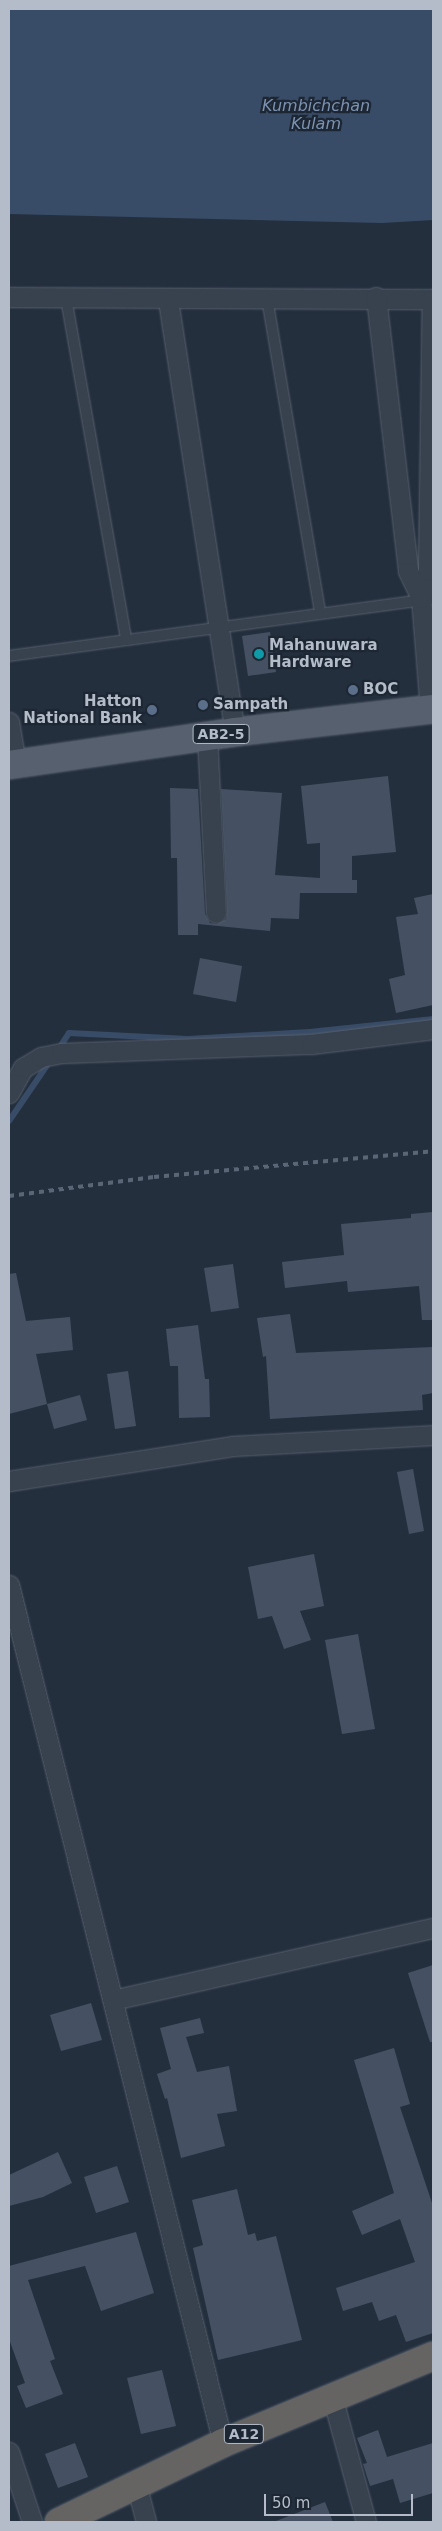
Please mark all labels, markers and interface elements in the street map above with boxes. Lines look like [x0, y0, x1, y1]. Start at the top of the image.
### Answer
water label: Kumbichchan Kulam [262, 96, 370, 134]
place label: Mahanuwara Hardware [269, 636, 378, 671]
marker: Mahanuwara Hardware [253, 648, 265, 660]
place label: BOC [363, 681, 398, 699]
marker: BOC [347, 684, 359, 696]
place label: Hatton National Bank [23, 692, 142, 727]
place label: Sampath [213, 696, 288, 714]
marker: Sampath [197, 699, 209, 711]
marker: Hatton National Bank [146, 704, 158, 716]
road number: AB2-5 [192, 722, 250, 746]
road number: A12 [223, 2422, 265, 2446]
scale bar [267, 2484, 416, 2516]
text: 50 m [272, 2494, 310, 2512]

